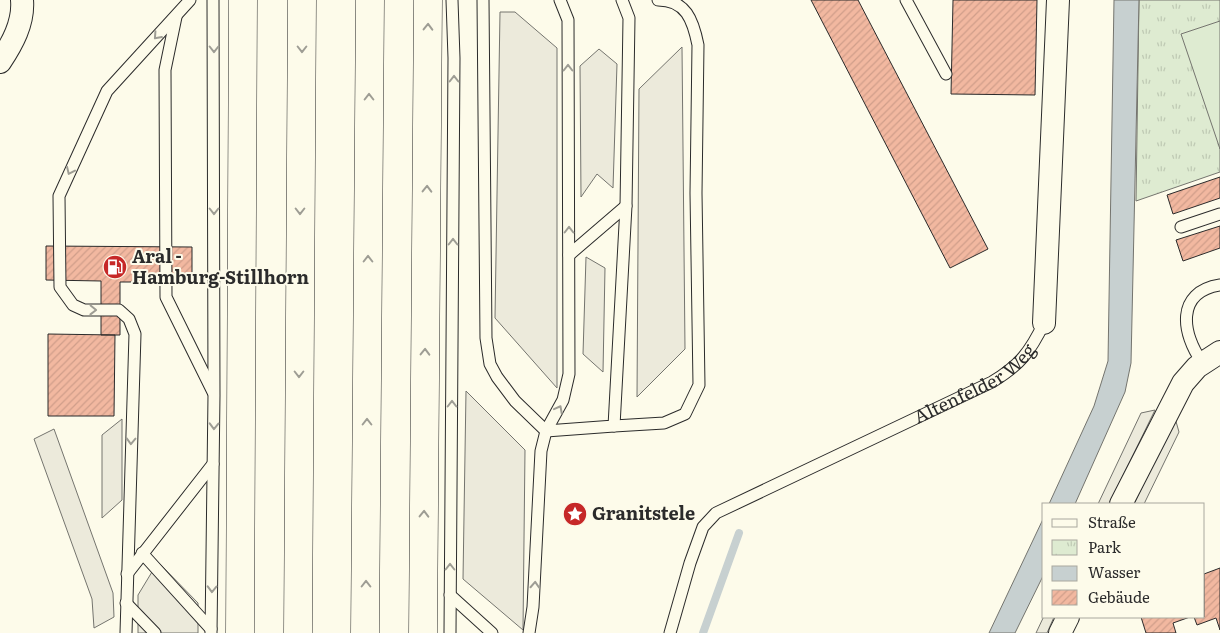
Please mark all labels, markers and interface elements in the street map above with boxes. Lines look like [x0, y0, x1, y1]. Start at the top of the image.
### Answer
one-way arrow [423, 23, 433, 30]
one-way arrow [154, 31, 163, 40]
one-way arrow [209, 45, 219, 53]
one-way arrow [297, 45, 307, 53]
one-way arrow [563, 64, 573, 72]
one-way arrow [449, 75, 459, 83]
one-way arrow [364, 93, 375, 101]
one-way arrow [66, 166, 77, 175]
one-way arrow [422, 185, 432, 193]
one-way arrow [209, 208, 219, 215]
one-way arrow [295, 208, 305, 215]
one-way arrow [563, 226, 574, 234]
one-way arrow [448, 238, 458, 246]
place label: Aral - Hamburg-Stillhorn [132, 242, 310, 290]
fuel station icon: Aral - Hamburg-Stillhorn [102, 254, 128, 280]
one-way arrow [363, 255, 373, 263]
one-way arrow [90, 305, 98, 315]
street label: Altenfelder Weg [909, 337, 1042, 429]
one-way arrow [420, 348, 430, 356]
one-way arrow [294, 370, 304, 378]
one-way arrow [446, 400, 457, 408]
one-way arrow [552, 405, 562, 414]
one-way arrow [362, 418, 372, 426]
one-way arrow [209, 422, 219, 430]
one-way arrow [126, 438, 136, 446]
place label: Granitstele [592, 499, 695, 526]
place icon: Granitstele [562, 501, 588, 527]
legend [1042, 503, 1205, 618]
one-way arrow [419, 510, 429, 518]
text: Straße [1088, 510, 1136, 533]
text: Park [1088, 535, 1122, 558]
text: Wasser [1088, 560, 1140, 583]
one-way arrow [445, 563, 455, 570]
one-way arrow [360, 580, 371, 588]
one-way arrow [529, 580, 540, 588]
one-way arrow [207, 585, 217, 593]
text: Gebäude [1088, 585, 1150, 608]

